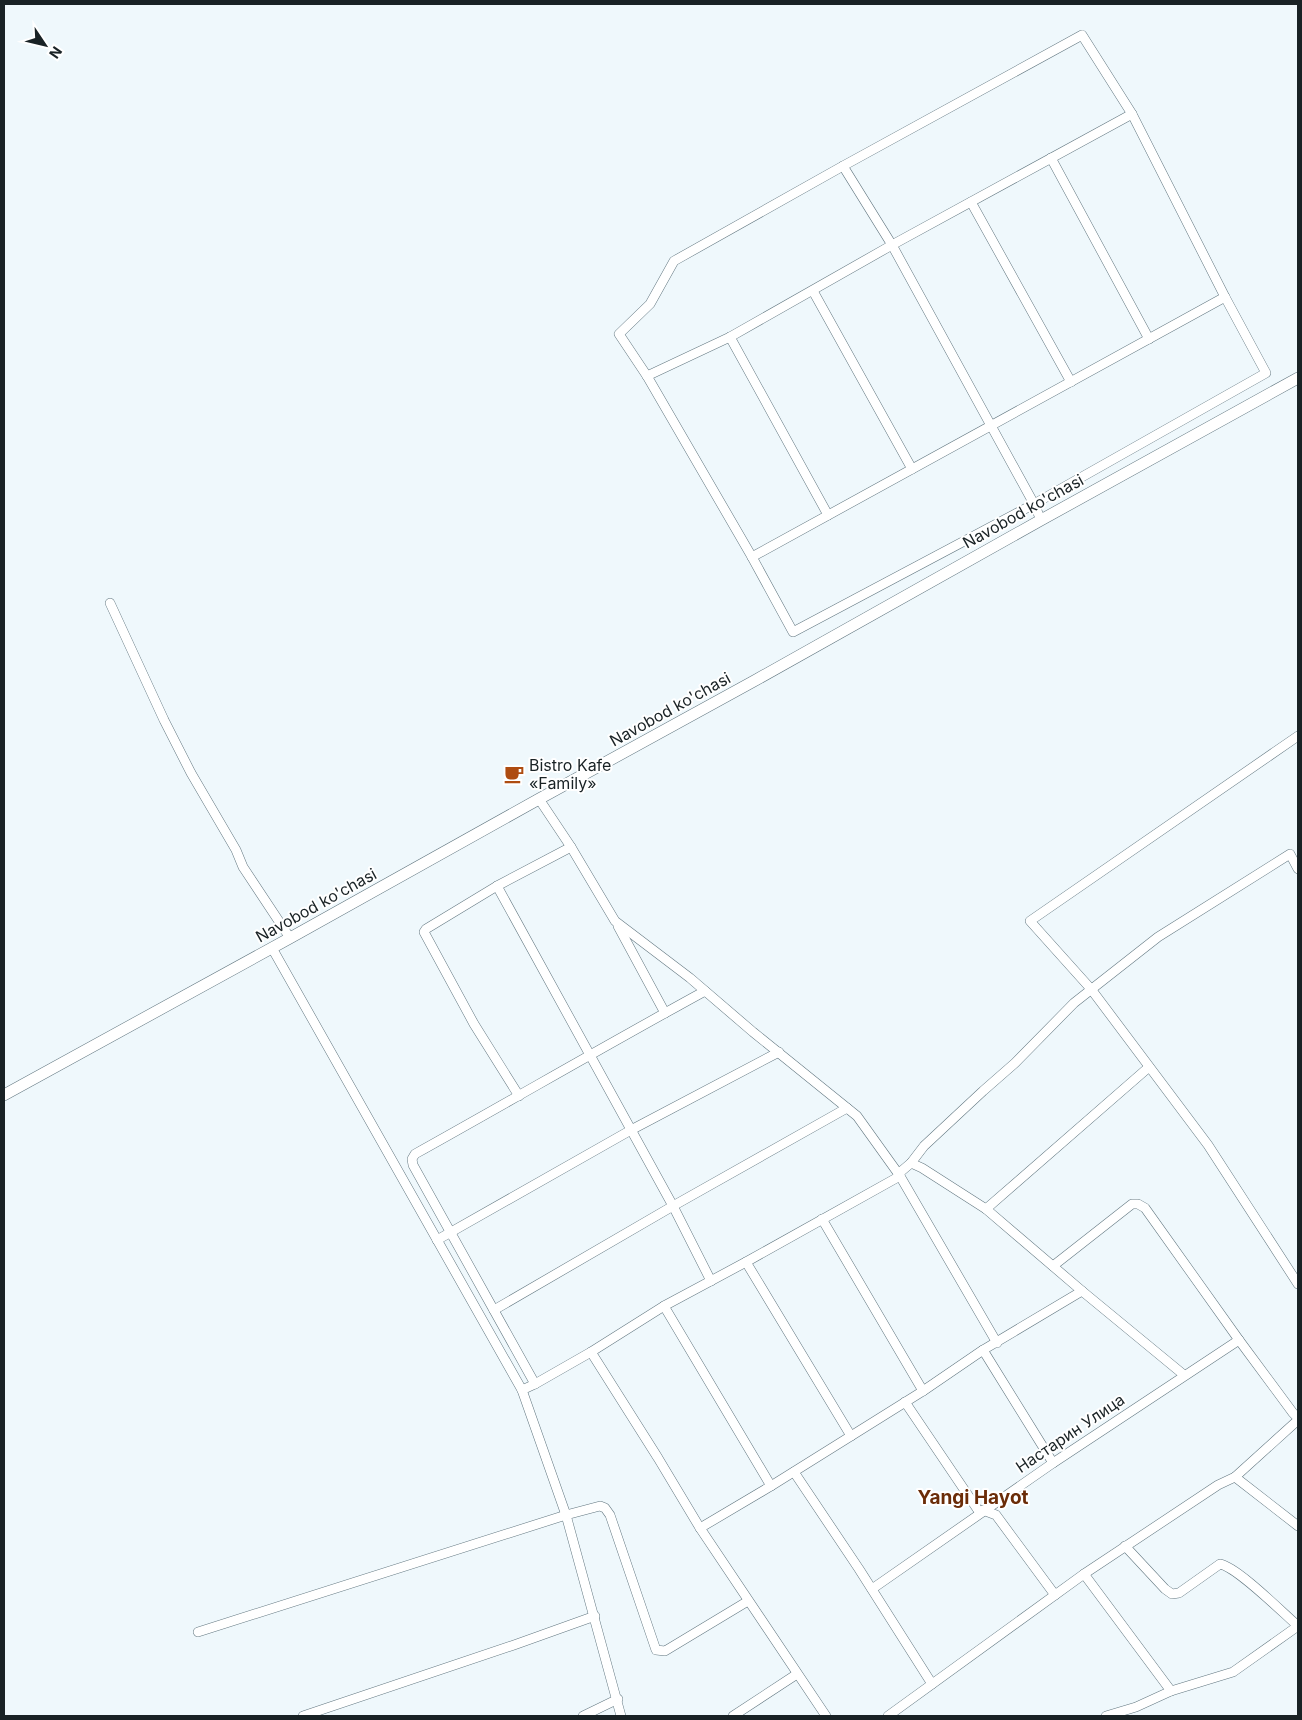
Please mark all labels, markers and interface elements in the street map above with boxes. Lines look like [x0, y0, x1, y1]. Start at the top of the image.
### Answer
north arrow [20, 20, 70, 70]
text: N [46, 43, 66, 62]
street label: Navobod ko'chasi [959, 470, 1087, 552]
street label: Navobod ko'chasi [606, 668, 734, 750]
place label: Bistro Kafe «Family» [529, 755, 611, 793]
cafe icon: Bistro Kafe «Family» [503, 763, 525, 785]
street label: Navobod ko'chasi [252, 864, 380, 946]
street label: Настарин Улица [1012, 1389, 1128, 1477]
district label: Yangi Hayot [917, 1486, 1029, 1509]

